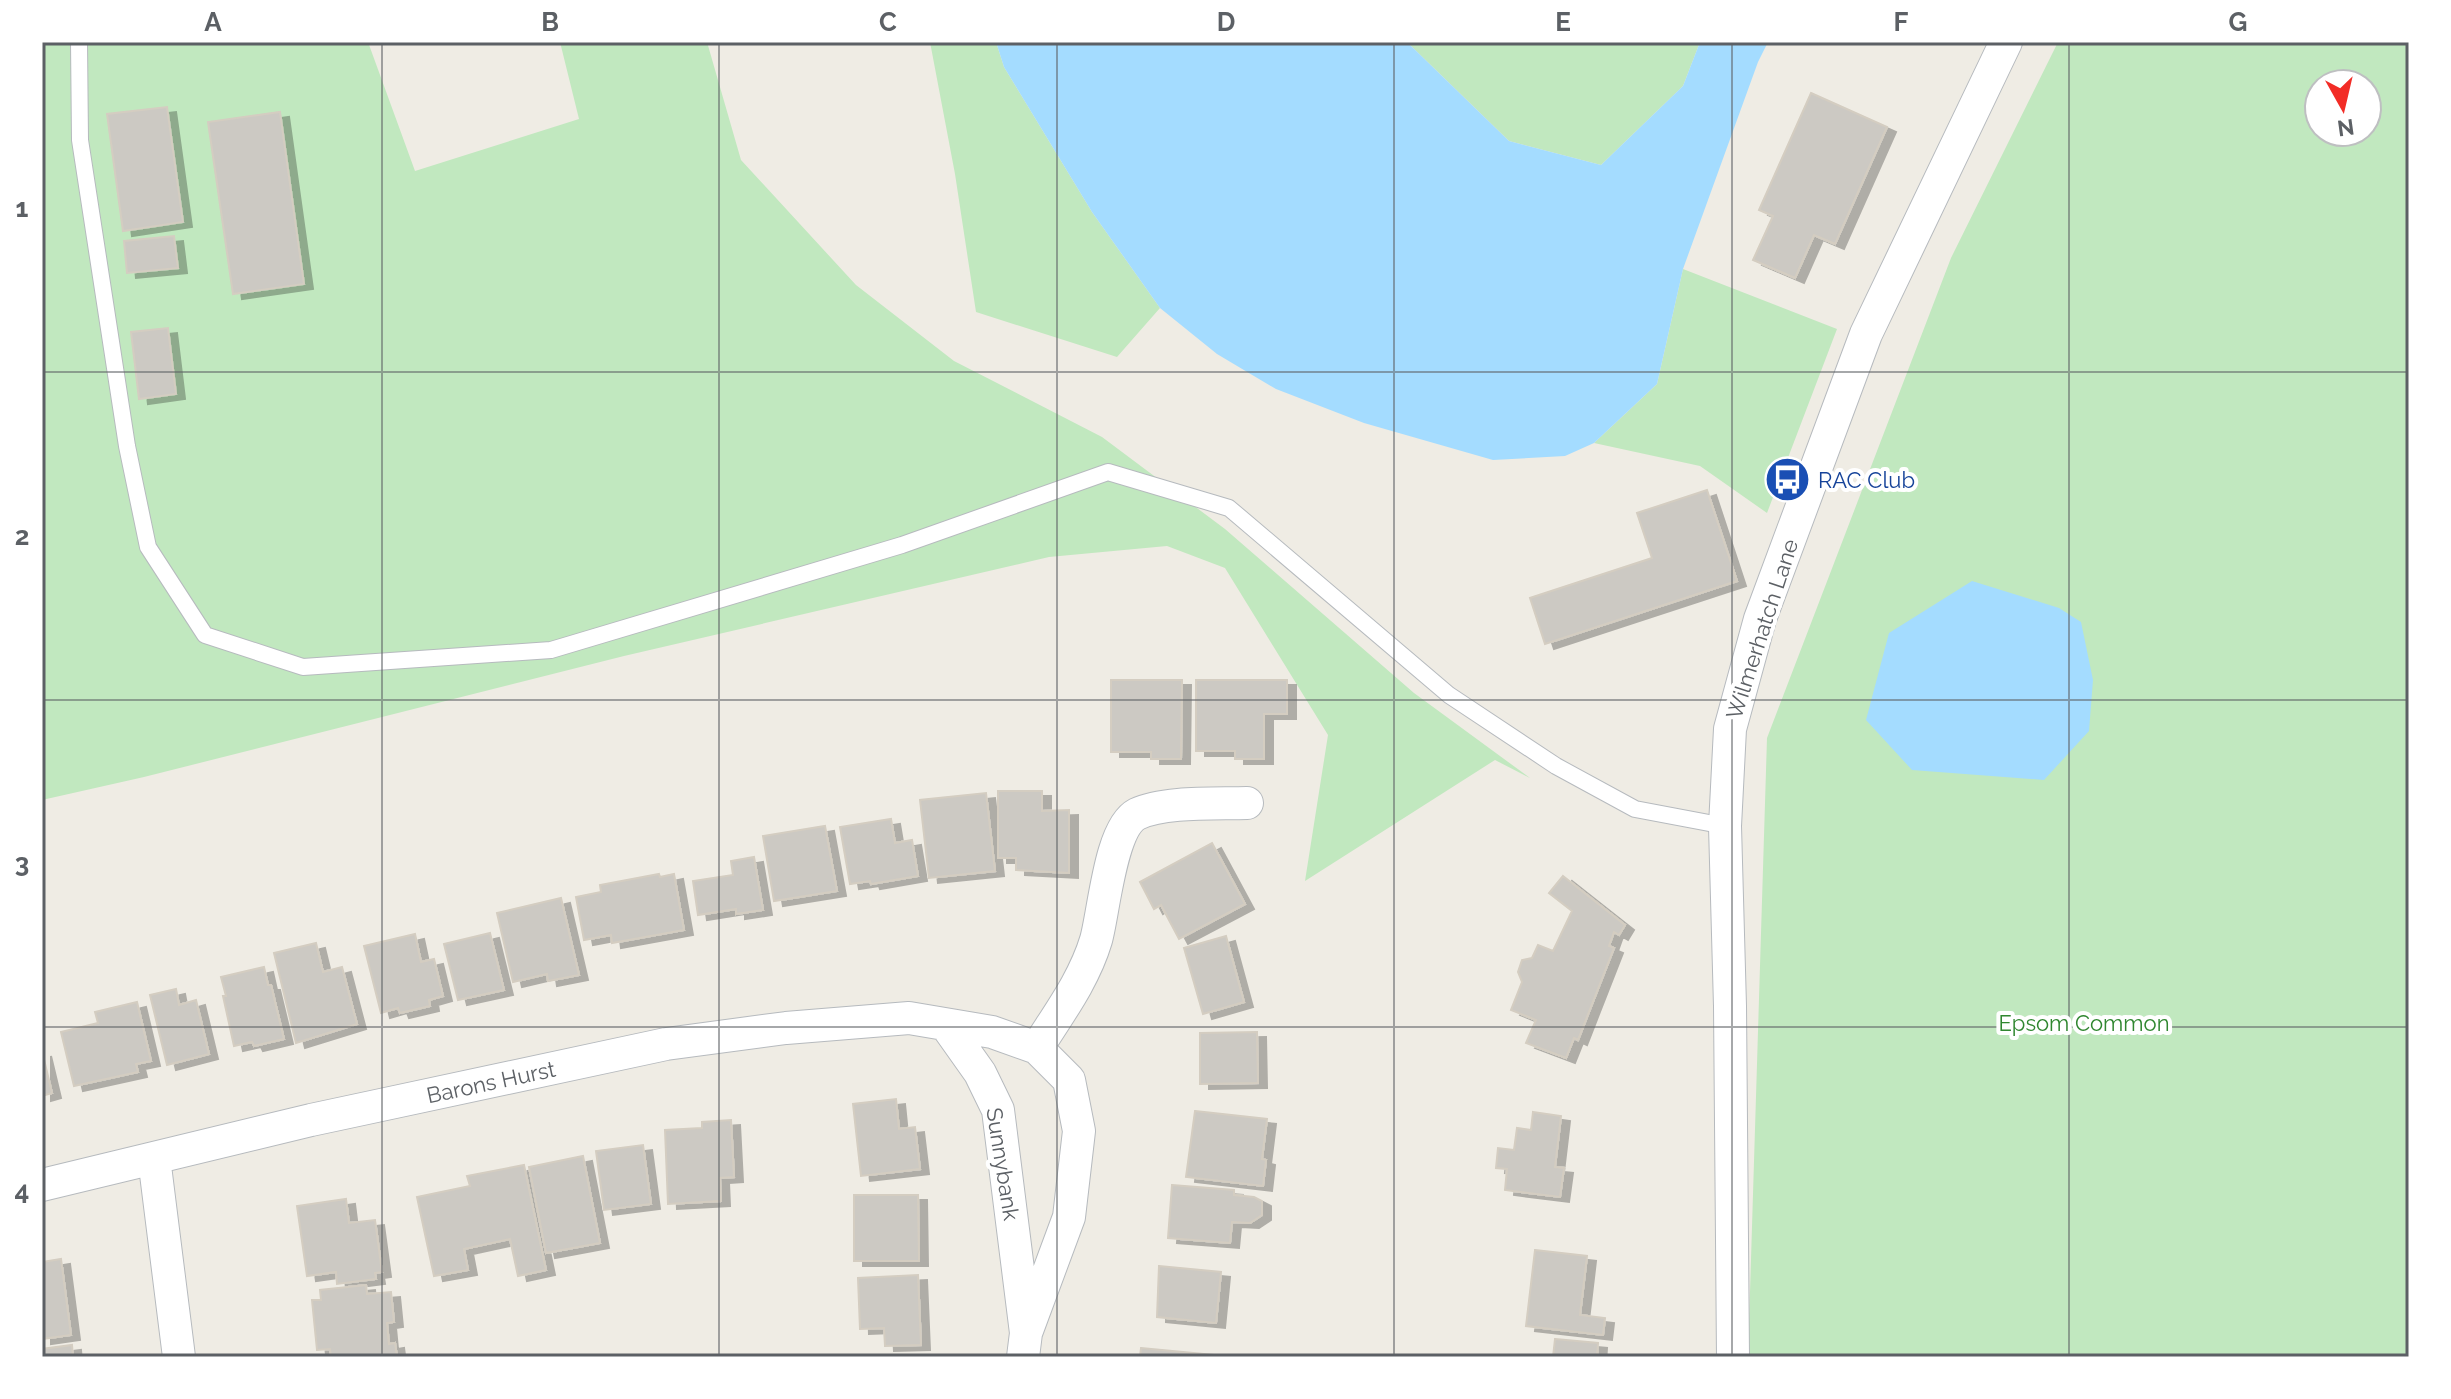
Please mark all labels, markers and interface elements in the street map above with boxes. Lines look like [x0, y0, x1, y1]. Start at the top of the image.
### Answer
text: A [204, 7, 222, 37]
text: B [541, 7, 559, 37]
text: C [879, 7, 897, 37]
text: D [1217, 7, 1235, 37]
text: E [1555, 7, 1571, 37]
text: F [1894, 7, 1909, 37]
text: G [2229, 7, 2247, 37]
north arrow [2303, 68, 2383, 148]
text: N [2336, 114, 2356, 142]
text: 1 [16, 193, 29, 223]
bus stop icon: RAC Club [1763, 456, 1811, 504]
place label: RAC Club [1818, 467, 1915, 493]
text: 2 [15, 521, 29, 551]
street label: Wilmerhatch Lane [1721, 536, 1803, 722]
text: 3 [15, 848, 29, 878]
park label: Epsom Common [1999, 1010, 2169, 1036]
street label: Barons Hurst [424, 1056, 558, 1108]
street label: Sunnybank [981, 1106, 1025, 1223]
text: 4 [15, 1176, 29, 1206]

